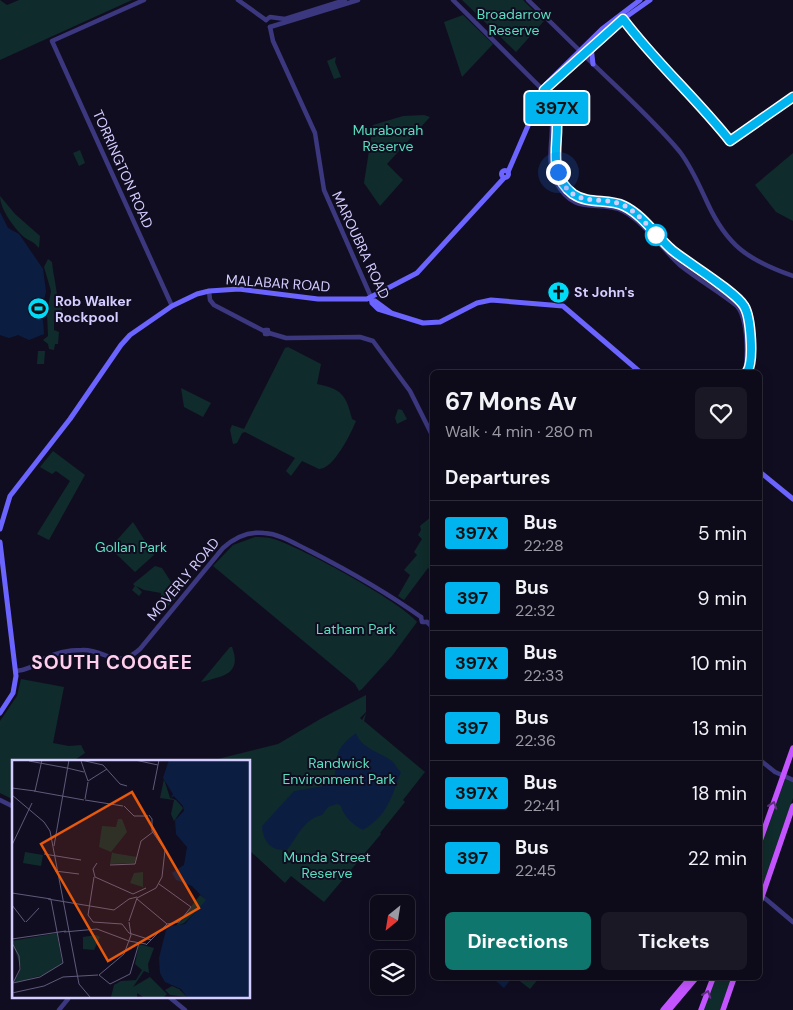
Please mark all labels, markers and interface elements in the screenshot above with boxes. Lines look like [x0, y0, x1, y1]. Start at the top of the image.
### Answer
park label: Broadarrow Reserve [477, 5, 552, 39]
line badge: 397X [522, 92, 592, 124]
text: 397X [535, 96, 579, 120]
street label: TORRINGTON ROAD [89, 107, 157, 231]
park label: Muraborah Reserve [353, 121, 423, 155]
your location [546, 160, 571, 185]
street label: MAROUBRA ROAD [328, 188, 394, 302]
unlabelled marker [645, 224, 667, 246]
street label: MALABAR ROAD [225, 270, 331, 296]
church icon: St John's [546, 280, 570, 304]
place label: St John's [574, 283, 635, 301]
place label: Rob Walker Rockpool [55, 292, 132, 326]
sports icon: Rob Walker Rockpool [27, 297, 51, 321]
text: 67 Mons Av [445, 386, 577, 417]
button: heart [695, 387, 747, 439]
text: Walk · 4 min · 280 m [445, 421, 593, 442]
text: Departures [445, 465, 550, 490]
text: Bus [523, 510, 557, 535]
text: 397X [455, 521, 498, 545]
text: 5 min [698, 521, 747, 546]
street label: MOVERLY ROAD [143, 534, 223, 624]
text: 22:28 [523, 535, 564, 556]
park label: Gollan Park [95, 538, 167, 556]
text: Bus [515, 575, 549, 600]
text: 397 [457, 586, 488, 610]
text: 9 min [698, 586, 747, 611]
text: 22:32 [515, 600, 555, 621]
park label: Latham Park [316, 620, 396, 638]
text: Bus [523, 640, 557, 665]
district label: SOUTH COOGEE [31, 650, 193, 675]
text: 397X [455, 651, 498, 675]
text: 10 min [691, 651, 747, 676]
text: 22:33 [523, 665, 564, 686]
text: Bus [515, 705, 549, 730]
text: 397 [457, 716, 488, 740]
text: 13 min [692, 716, 747, 741]
text: 22:36 [515, 730, 556, 751]
park label: Randwick Environment Park [282, 754, 396, 788]
inset map [12, 760, 250, 998]
text: Bus [523, 770, 557, 795]
text: 397X [455, 781, 498, 805]
text: 18 min [692, 781, 747, 806]
text: 22:41 [523, 795, 560, 816]
one-way arrow [767, 801, 777, 810]
text: Bus [515, 835, 549, 860]
text: 397 [457, 846, 488, 870]
text: 22 min [688, 846, 747, 871]
park label: Munda Street Reserve [283, 848, 371, 882]
text: 22:45 [515, 860, 556, 881]
north arrow [370, 895, 415, 940]
map controls [370, 895, 415, 995]
button: Directions [445, 912, 591, 970]
button: Tickets [601, 912, 747, 970]
button: layers [370, 950, 415, 995]
one-way arrow [701, 990, 711, 998]

